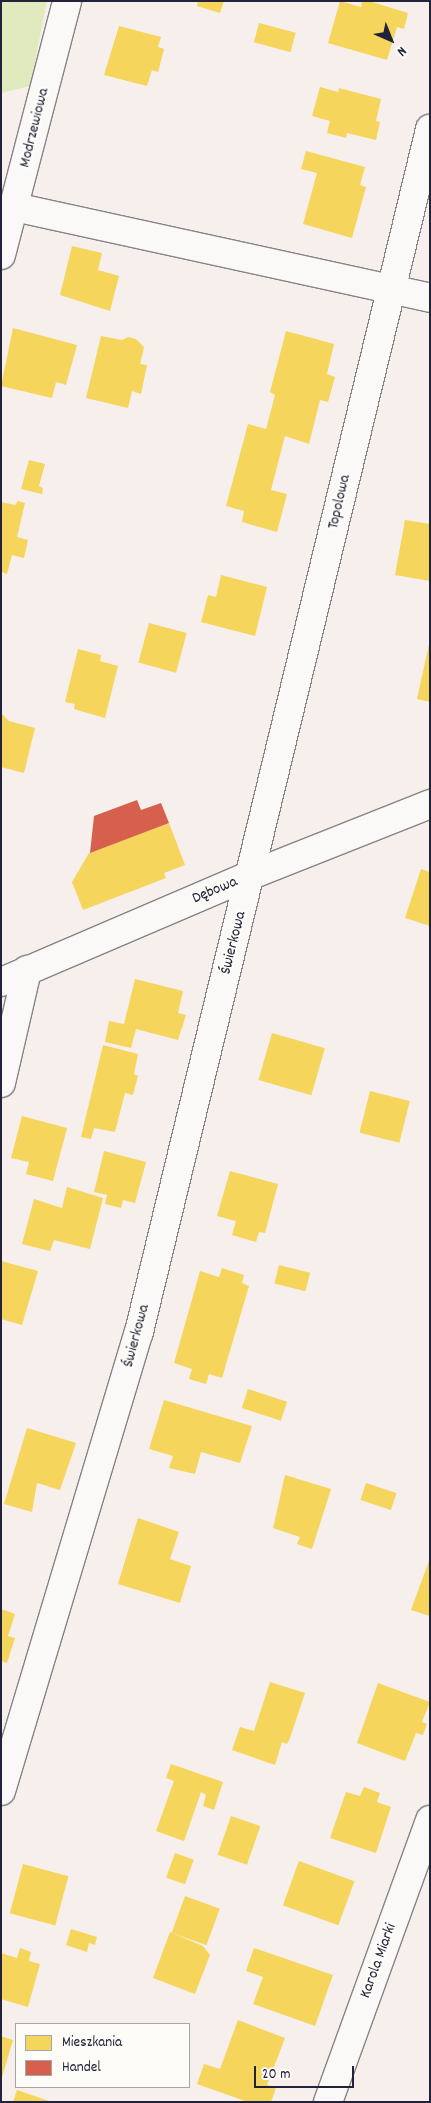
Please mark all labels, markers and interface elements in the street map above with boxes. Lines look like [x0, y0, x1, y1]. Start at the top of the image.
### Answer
north arrow [366, 15, 416, 65]
text: N [392, 41, 411, 60]
street label: Modrzewiowa [16, 86, 54, 170]
street label: Topolowa [324, 473, 356, 531]
street label: Dębowa [190, 873, 240, 909]
street label: Świerkowa [217, 909, 251, 977]
street label: Świerkowa [119, 1302, 155, 1370]
street label: Karola Miarki [357, 1921, 401, 2001]
legend [15, 2023, 190, 2088]
text: Mieszkania [62, 2032, 122, 2054]
scale bar [256, 2056, 356, 2088]
text: Handel [62, 2057, 101, 2079]
text: 20 m [262, 2064, 290, 2086]

